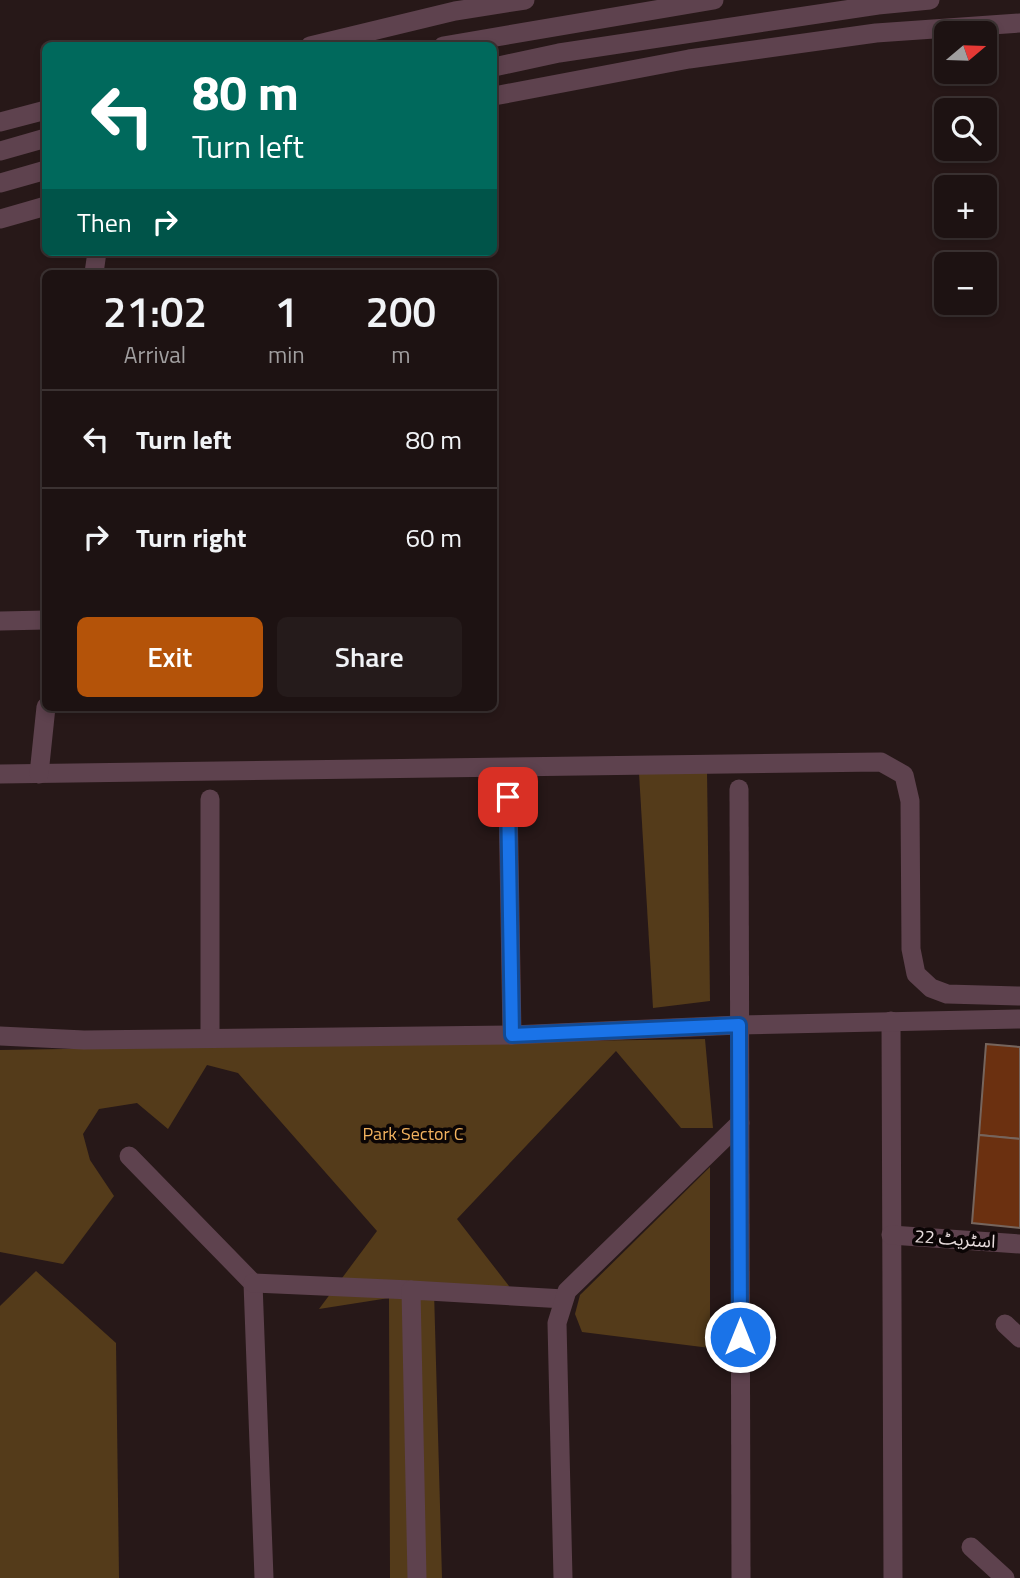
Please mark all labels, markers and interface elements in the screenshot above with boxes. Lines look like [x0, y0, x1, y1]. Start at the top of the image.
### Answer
north arrow [934, 21, 998, 84]
map controls [934, 21, 997, 315]
text: 80 m [192, 54, 299, 129]
icon: left [77, 70, 168, 161]
button: search [934, 98, 997, 161]
text: Turn left [192, 122, 304, 170]
button: + [934, 175, 997, 238]
text: Then [77, 203, 132, 242]
icon: right [146, 203, 184, 241]
button: − [934, 252, 997, 315]
text: 21:02 [103, 279, 207, 343]
text: 1 [275, 279, 298, 343]
text: 200 [366, 279, 436, 343]
text: Arrival [124, 337, 186, 372]
text: min [268, 337, 305, 372]
text: m [391, 337, 410, 372]
icon: left [77, 420, 115, 458]
text: Turn left [136, 420, 231, 459]
text: 80 m [405, 420, 462, 459]
icon: right [77, 518, 115, 556]
text: Turn right [136, 518, 247, 557]
text: 60 m [405, 518, 462, 557]
button: Exit [77, 617, 263, 697]
button: Share [277, 617, 462, 697]
pin [478, 767, 538, 827]
icon: arrive [489, 778, 527, 816]
park label: Park Sector C [363, 1120, 464, 1147]
street label: اسٹریٹ 22 [914, 1222, 996, 1255]
position arrow [703, 1300, 777, 1374]

